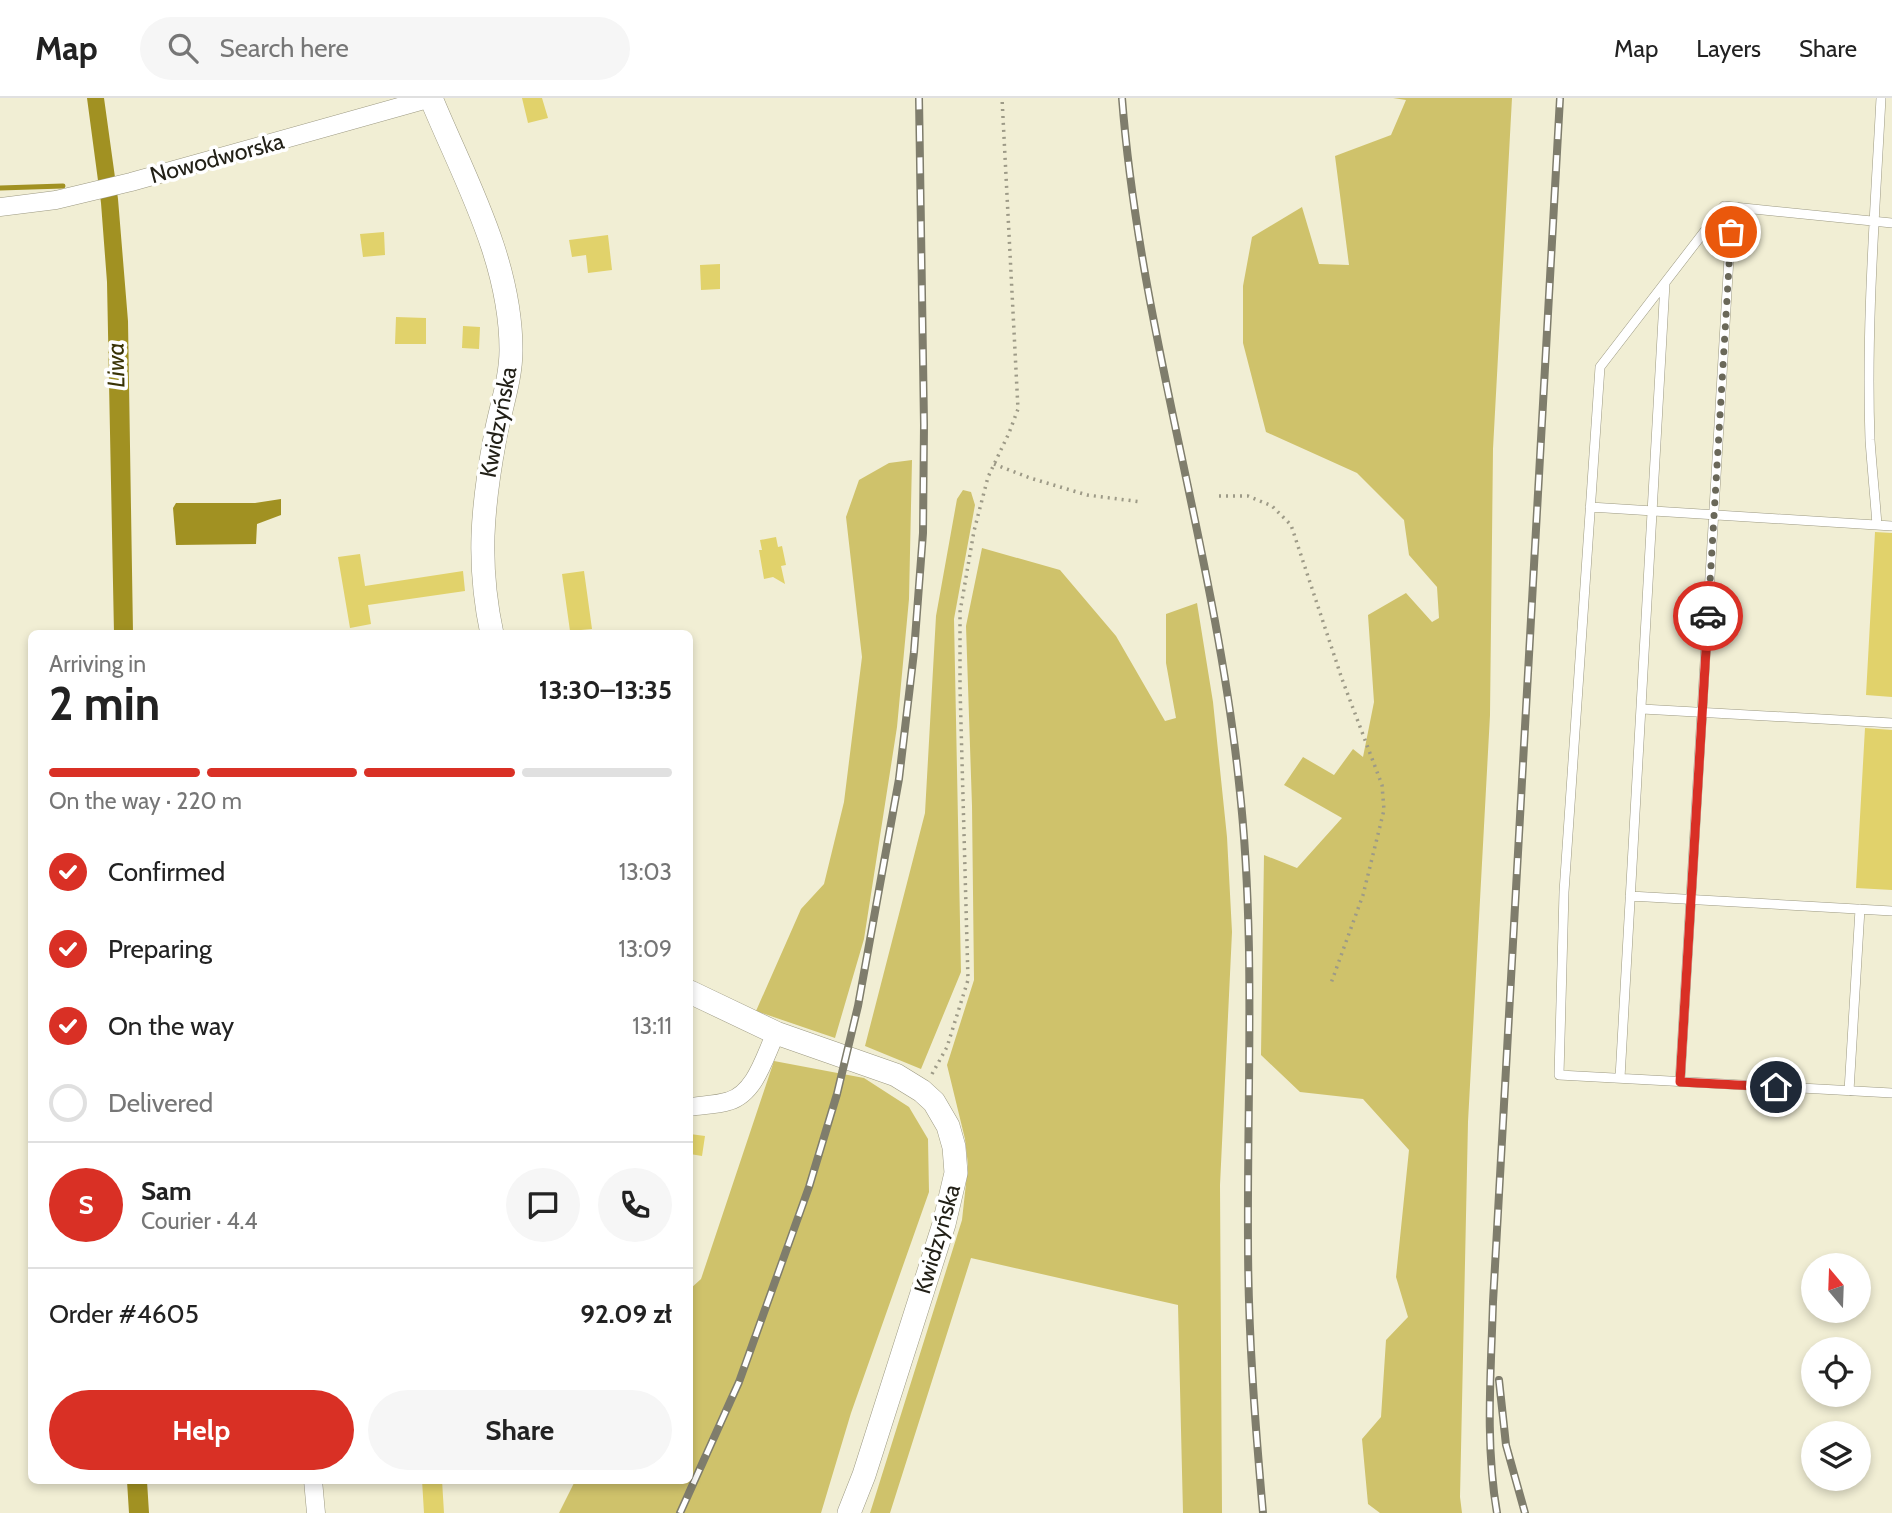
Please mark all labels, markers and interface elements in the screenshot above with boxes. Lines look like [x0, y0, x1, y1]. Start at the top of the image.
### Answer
search box [140, 17, 630, 80]
text: Map [35, 28, 98, 68]
icon: search [164, 29, 202, 67]
text: Search here [220, 32, 349, 64]
text: Map [1614, 34, 1658, 63]
text: Layers [1696, 34, 1761, 63]
text: Share [1799, 34, 1857, 63]
street label: Nowodworska [147, 127, 287, 189]
pin [1701, 202, 1761, 262]
icon: bag [1712, 213, 1750, 251]
water label: Liwa [101, 342, 130, 388]
street label: Kwidzyńska [474, 364, 522, 480]
courier [1673, 581, 1743, 651]
icon: car [1689, 597, 1727, 635]
text: Arriving in [49, 650, 146, 678]
text: 13:30–13:35 [539, 674, 672, 706]
text: 2 min [49, 676, 160, 732]
text: On the way · 220 m [49, 787, 242, 815]
icon: check [49, 853, 87, 891]
text: Confirmed [108, 856, 225, 888]
text: 13:03 [619, 858, 672, 886]
icon: check [49, 930, 87, 968]
text: Preparing [108, 933, 212, 965]
text: 13:09 [618, 935, 672, 963]
icon: check [49, 1007, 87, 1045]
text: On the way [108, 1010, 234, 1042]
text: 13:11 [632, 1012, 672, 1040]
pin [1746, 1057, 1806, 1117]
icon: home [1757, 1068, 1795, 1106]
text: Delivered [108, 1087, 213, 1119]
button: chat [506, 1168, 580, 1242]
button: phone [598, 1168, 672, 1242]
text: Sam [141, 1175, 192, 1207]
street label: Kwidzyńska [908, 1181, 966, 1297]
text: S [78, 1189, 94, 1221]
text: Courier · 4.4 [141, 1207, 258, 1235]
north arrow [1801, 1253, 1871, 1323]
map controls [1801, 1253, 1871, 1491]
text: Order #4605 [49, 1298, 199, 1330]
text: 92.09 zł [580, 1298, 672, 1330]
button: locate [1801, 1337, 1871, 1407]
button: Help [49, 1390, 354, 1470]
button: Share [368, 1390, 672, 1470]
button: layers [1801, 1421, 1871, 1491]

